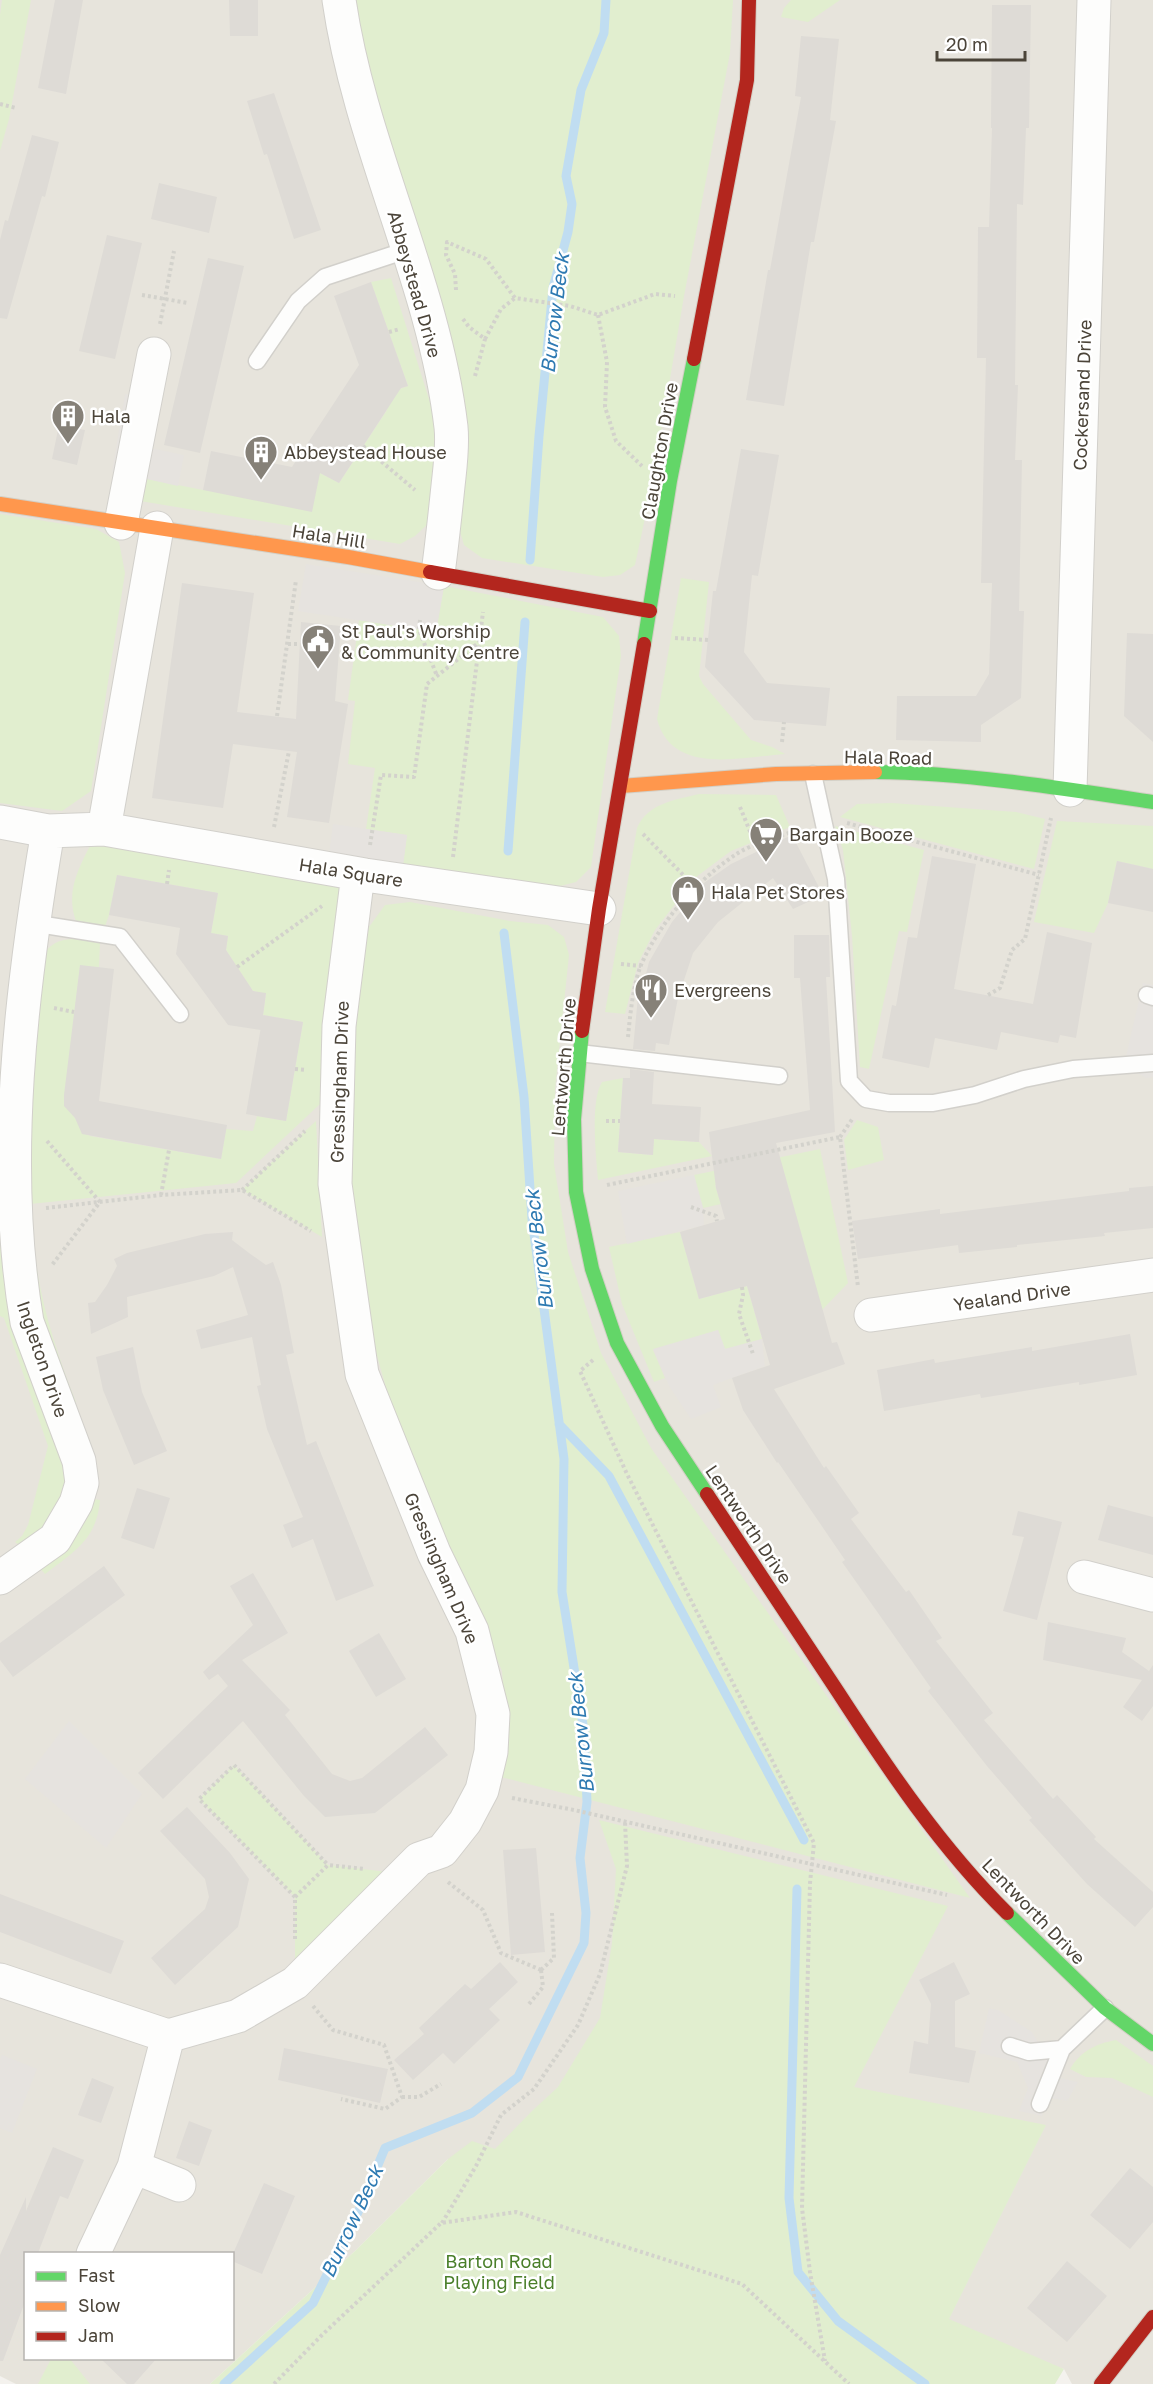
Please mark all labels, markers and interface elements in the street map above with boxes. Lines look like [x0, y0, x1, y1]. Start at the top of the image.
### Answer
scale bar [937, 24, 1026, 62]
text: 20 m [946, 33, 988, 55]
street label: Abbeystead Drive [383, 208, 447, 360]
water label: Burrow Beck [535, 249, 574, 375]
street label: Cockersand Drive [1068, 319, 1096, 471]
street label: Claughton Drive [636, 381, 682, 521]
building icon: Hala [50, 398, 86, 445]
place label: Hala [91, 405, 131, 427]
building icon: Abbeystead House [243, 434, 279, 481]
place label: Abbeystead House [284, 441, 447, 463]
street label: Hala Hill [291, 519, 368, 553]
place label: St Paul's Worship & Community Centre [341, 620, 519, 663]
public building icon: St Paul's Worship & Community Centre [300, 623, 336, 670]
street label: Hala Road [844, 745, 932, 769]
supermarket icon: Bargain Booze [748, 816, 784, 863]
place label: Bargain Booze [789, 823, 913, 845]
street label: Hala Square [297, 853, 405, 891]
shop icon: Hala Pet Stores [670, 874, 706, 921]
place label: Hala Pet Stores [711, 881, 845, 903]
restaurant icon: Evergreens [633, 972, 669, 1019]
place label: Evergreens [674, 979, 771, 1001]
street label: Lentworth Drive [546, 997, 580, 1137]
street label: Gressingham Drive [325, 1001, 353, 1163]
water label: Burrow Beck [518, 1186, 557, 1312]
street label: Yealand Drive [952, 1277, 1072, 1315]
street label: Ingleton Drive [13, 1298, 73, 1420]
street label: Lentworth Drive [701, 1460, 797, 1588]
street label: Gressingham Drive [400, 1489, 484, 1647]
water label: Burrow Beck [561, 1669, 598, 1794]
street label: Lentworth Drive [978, 1853, 1090, 1969]
water label: Burrow Beck [315, 2159, 389, 2281]
park label: Barton Road Playing Field [443, 2250, 555, 2293]
legend [24, 2252, 234, 2360]
text: Fast [78, 2264, 115, 2286]
text: Slow [78, 2294, 121, 2316]
text: Jam [78, 2324, 114, 2346]

